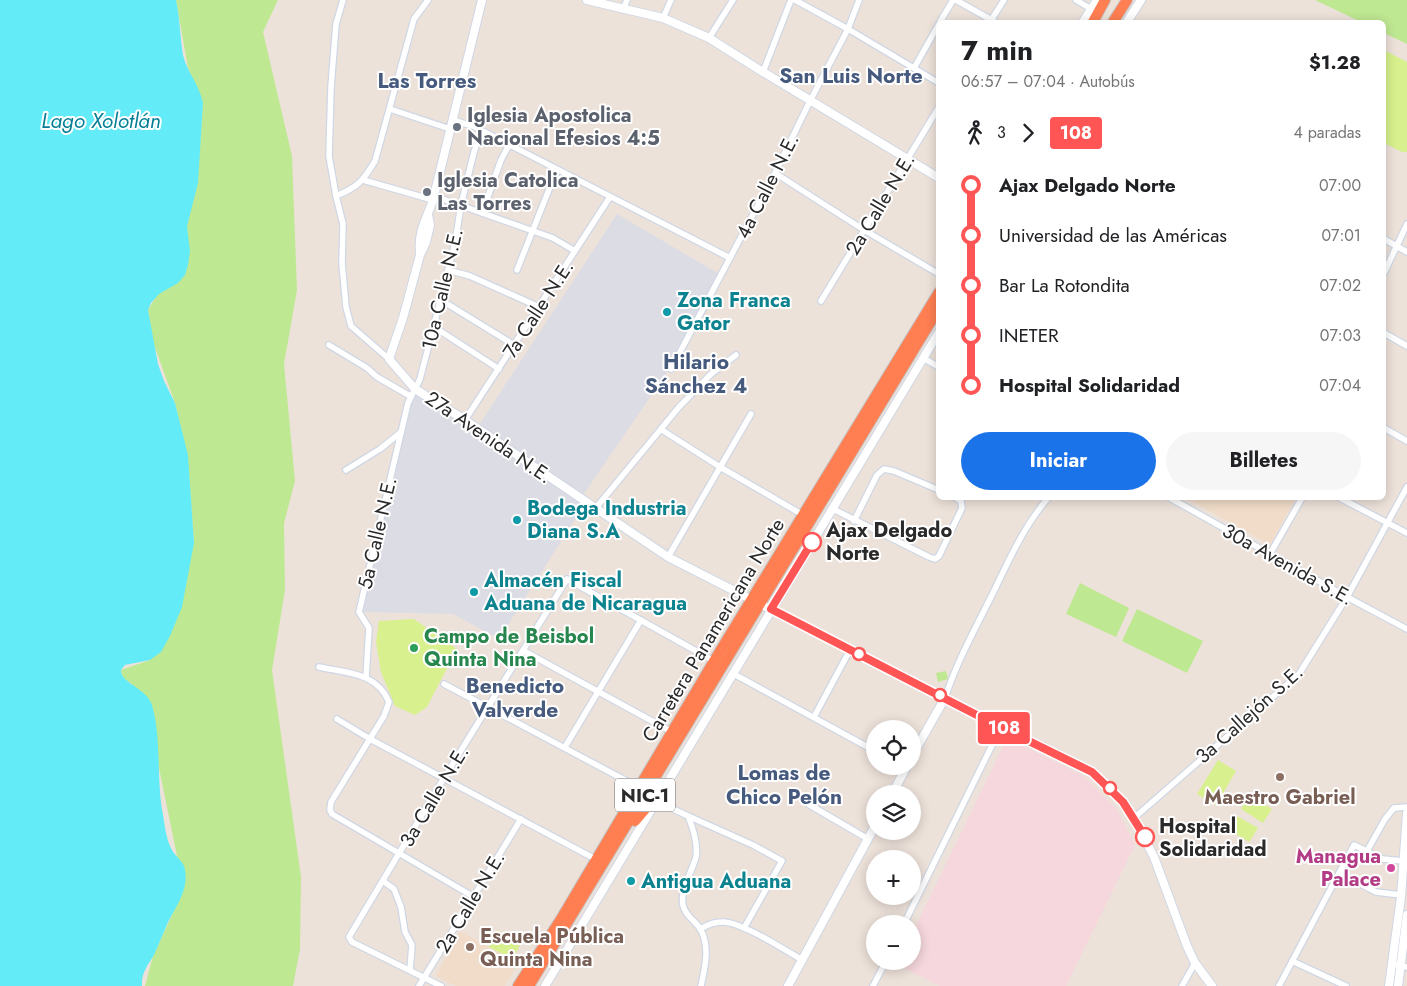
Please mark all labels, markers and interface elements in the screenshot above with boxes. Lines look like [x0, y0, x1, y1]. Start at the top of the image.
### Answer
text: 7 min [961, 30, 1033, 71]
text: $1.28 [1309, 49, 1361, 76]
district label: San Luis Norte [779, 61, 923, 91]
district label: Las Torres [378, 66, 477, 96]
text: 06:57 – 07:04 · Autobús [961, 70, 1135, 93]
place label: Iglesia Apostolica Nacional Efesios 4:5 [467, 101, 660, 153]
water label: Lago Xolotlán [41, 106, 161, 136]
icon: walk [961, 119, 989, 147]
icon: forward [1014, 119, 1042, 147]
text: 108 [1060, 120, 1092, 146]
marker: Iglesia Apostolica Nacional Efesios 4:5 [451, 121, 463, 133]
text: 3 [997, 121, 1006, 144]
text: 4 paradas [1294, 121, 1361, 144]
street label: 4a Calle N.E. [729, 129, 806, 244]
street label: 2a Calle N.E. [839, 148, 922, 261]
place label: Iglesia Catolica Las Torres [437, 166, 578, 218]
text: Ajax Delgado Norte [999, 172, 1176, 199]
text: 07:00 [1319, 174, 1361, 197]
marker: Iglesia Catolica Las Torres [421, 186, 433, 198]
text: Universidad de las Américas [999, 222, 1227, 249]
text: 07:01 [1321, 224, 1361, 247]
street label: 10a Calle N.E. [414, 225, 471, 353]
street label: 7a Calle N.E. [496, 255, 581, 364]
text: Bar La Rotondita [999, 272, 1130, 299]
text: 07:02 [1319, 274, 1361, 297]
place label: Zona Franca Gator [677, 286, 791, 338]
marker: Zona Franca Gator [661, 306, 673, 318]
text: INETER [999, 322, 1059, 349]
text: 07:03 [1320, 324, 1361, 347]
district label: Hilario Sánchez 4 [645, 347, 747, 401]
text: Hospital Solidaridad [999, 372, 1180, 399]
text: 07:04 [1319, 374, 1361, 397]
street label: 27a Avenida N.E. [419, 384, 558, 491]
button: Iniciar [961, 432, 1156, 490]
button: Billetes [1166, 432, 1361, 490]
street label: 5a Calle N.E. [351, 474, 404, 592]
place label: Bodega Industria Diana S.A [527, 494, 687, 546]
street label: Carretera Panamericana Norte [635, 513, 792, 748]
marker: Bodega Industria Diana S.A [511, 514, 523, 526]
place label: Ajax Delgado Norte [825, 516, 952, 568]
street label: 30a Avenida S.E. [1217, 516, 1359, 613]
marker: Ajax Delgado Norte [802, 532, 822, 552]
place label: Almacén Fiscal Aduana de Nicaragua [483, 566, 687, 618]
marker: Almacén Fiscal Aduana de Nicaragua [468, 586, 480, 598]
place label: Campo de Beisbol Quinta Nina [424, 622, 594, 674]
marker: Campo de Beisbol Quinta Nina [408, 642, 420, 654]
unlabelled marker [852, 647, 866, 661]
street label: 3a Callejón S.E. [1189, 658, 1309, 771]
district label: Benedicto Valverde [466, 671, 564, 725]
unlabelled marker [933, 688, 947, 702]
line badge: 108 [975, 712, 1033, 744]
text: 108 [988, 715, 1020, 741]
map controls [866, 720, 921, 970]
button: locate [866, 720, 921, 775]
street label: 3a Calle N.E. [393, 740, 476, 853]
district label: Lomas de Chico Pelón [726, 758, 842, 812]
marker: Maestro Gabriel [1274, 771, 1286, 783]
road number: NIC-1 [615, 778, 675, 812]
unlabelled marker [1103, 781, 1117, 795]
place label: Maestro Gabriel [1204, 783, 1356, 812]
button: layers [866, 785, 921, 840]
place label: Hospital Solidaridad [1159, 812, 1267, 864]
marker: Hospital Solidaridad [1135, 827, 1155, 847]
place label: Managua Palace [1296, 842, 1381, 894]
street label: 2a Calle N.E. [429, 846, 512, 959]
button: + [866, 850, 921, 905]
marker: Managua Palace [1385, 862, 1397, 874]
place label: Antigua Aduana [640, 867, 791, 896]
marker: Antigua Aduana [625, 875, 637, 887]
button: − [866, 915, 921, 970]
place label: Escuela Pública Quinta Nina [480, 922, 624, 974]
marker: Escuela Pública Quinta Nina [464, 941, 476, 953]

